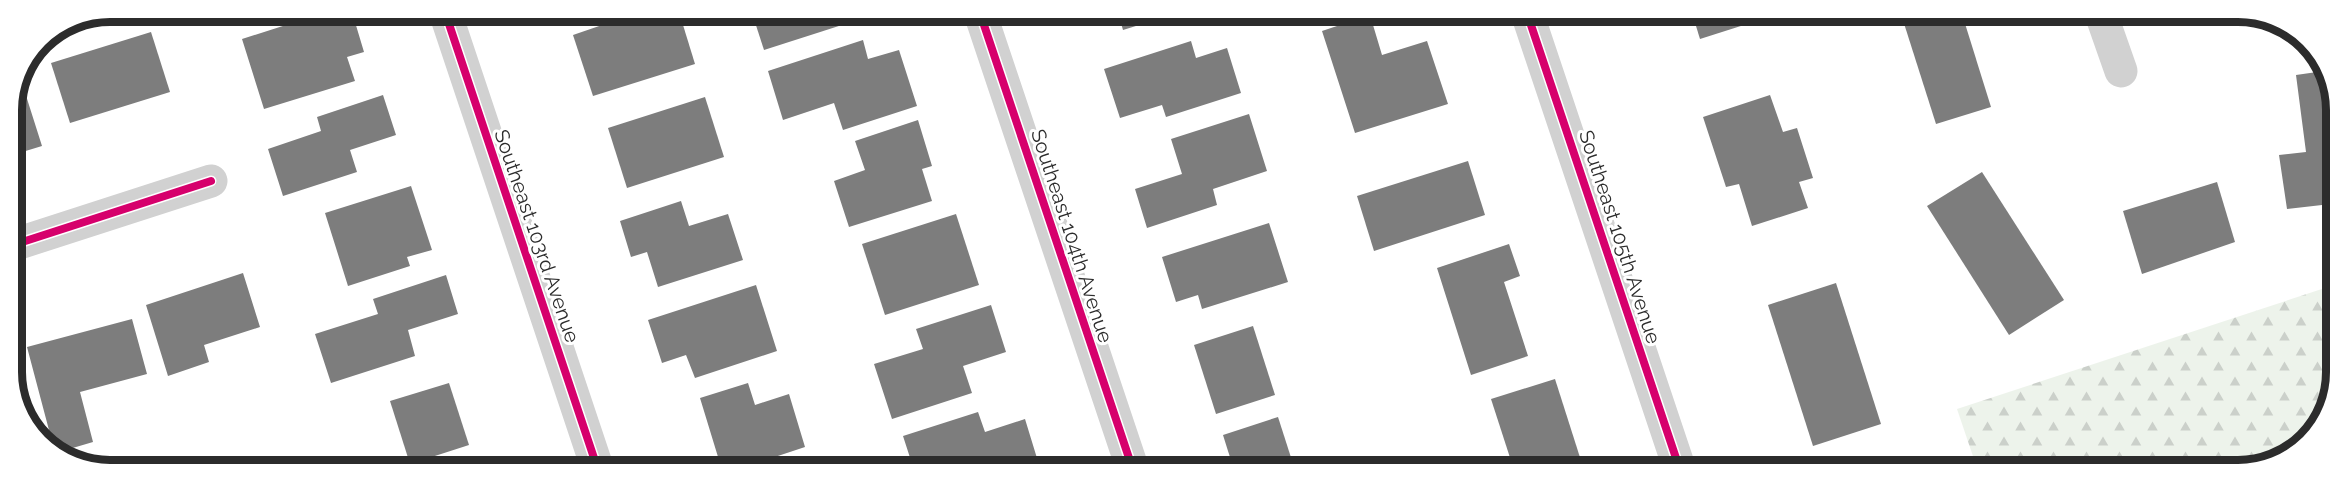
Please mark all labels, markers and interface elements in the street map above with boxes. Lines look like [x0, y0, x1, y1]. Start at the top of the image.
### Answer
street label: Southeast 103rd Avenue [489, 126, 585, 346]
street label: Southeast 104th Avenue [1026, 126, 1118, 346]
street label: Southeast 105th Avenue [1574, 127, 1666, 347]

